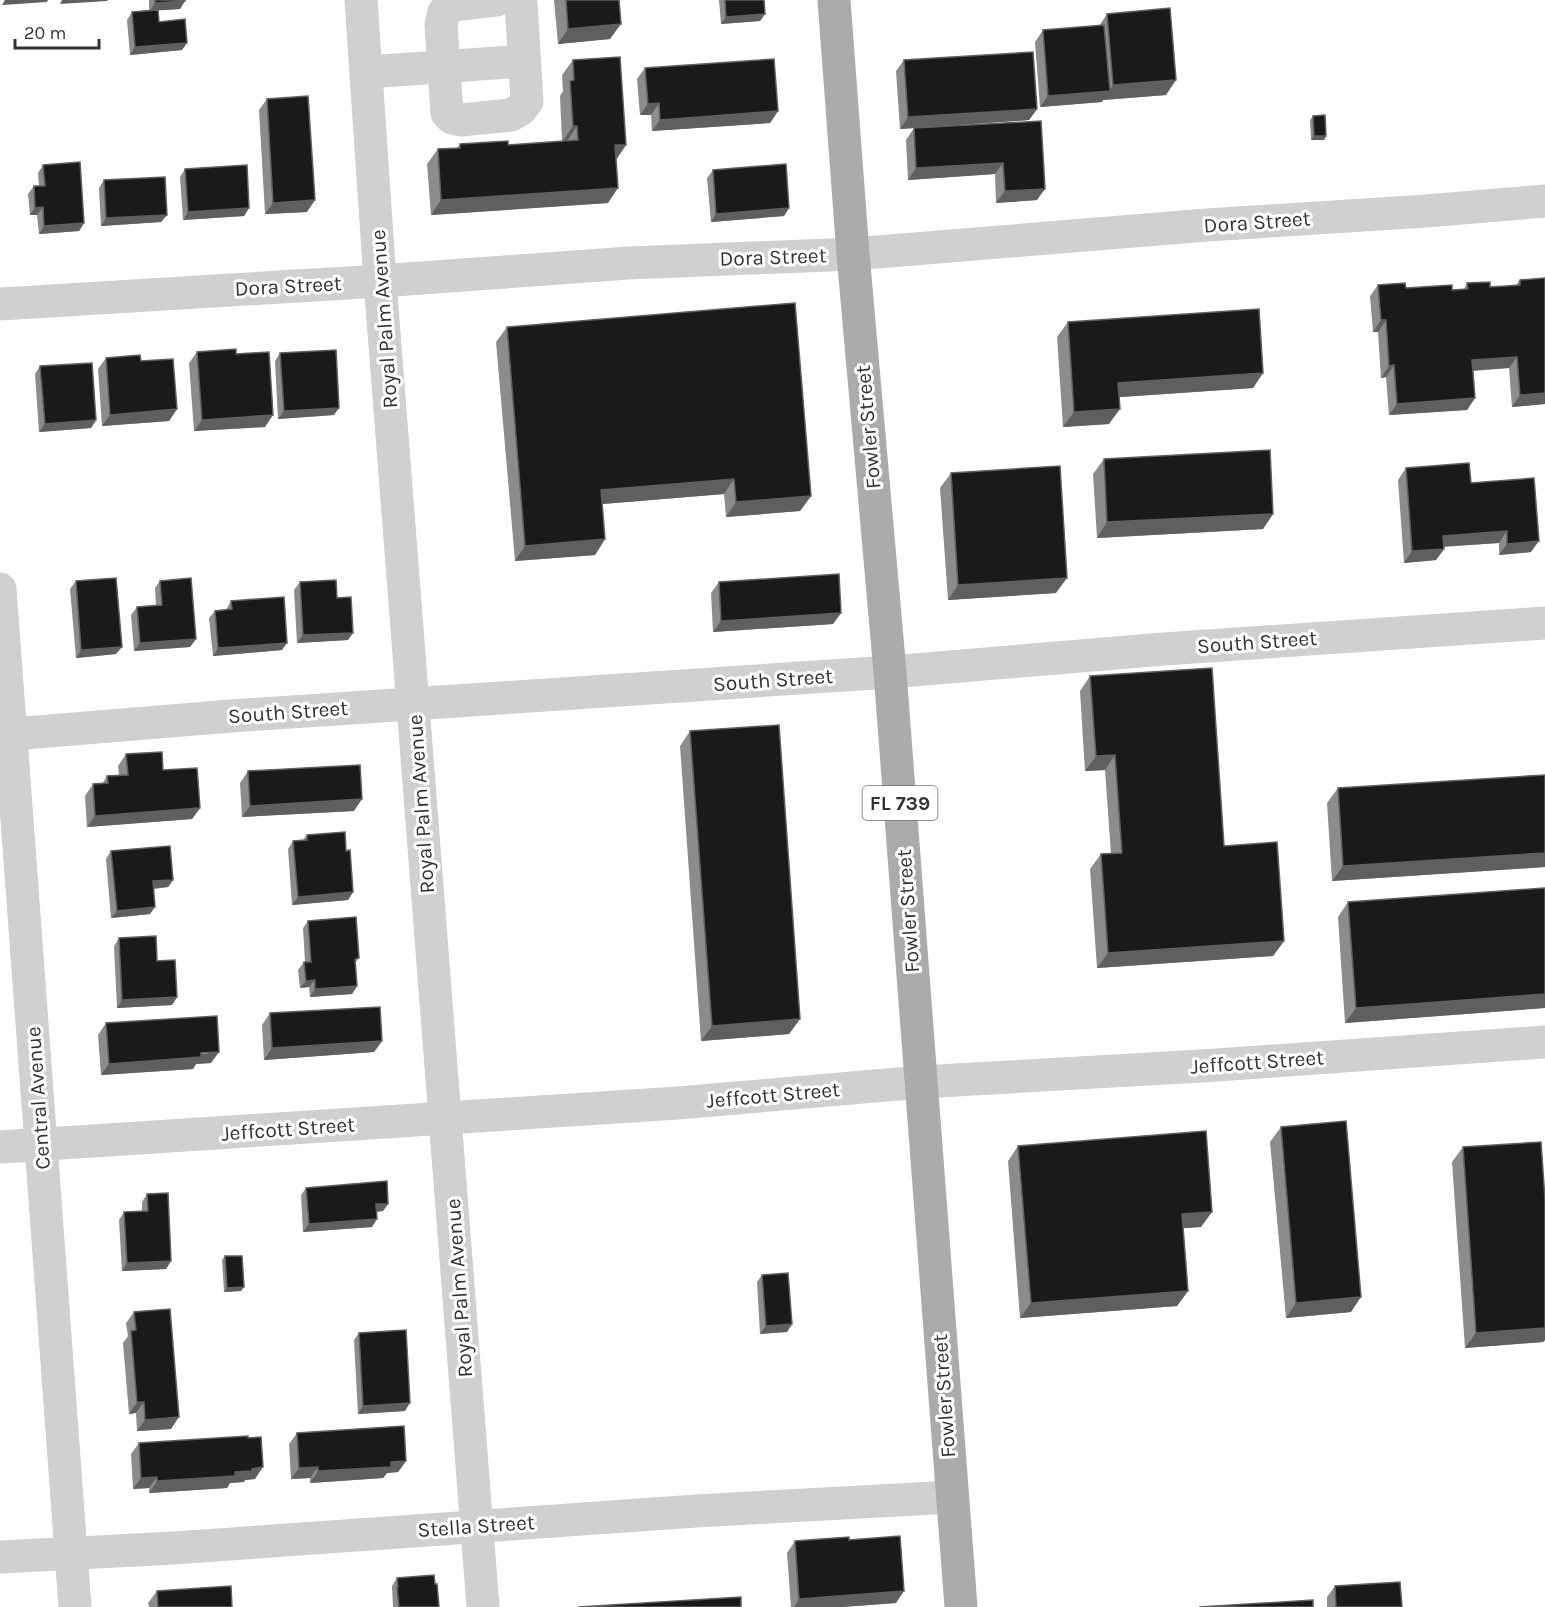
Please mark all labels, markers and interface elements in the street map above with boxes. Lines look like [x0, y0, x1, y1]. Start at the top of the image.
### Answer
scale bar [15, 12, 99, 50]
text: 20 m [24, 22, 66, 44]
street label: Dora Street [1203, 206, 1311, 238]
street label: Royal Palm Avenue [366, 229, 402, 409]
street label: Dora Street [719, 243, 827, 271]
street label: Dora Street [234, 271, 342, 301]
street label: Fowler Street [851, 364, 885, 490]
street label: South Street [1196, 626, 1318, 658]
street label: South Street [712, 664, 834, 696]
street label: South Street [227, 696, 349, 728]
street label: Royal Palm Avenue [403, 714, 439, 894]
road number: FL 739 [862, 786, 938, 820]
street label: Fowler Street [892, 848, 924, 974]
street label: Central Avenue [21, 1026, 55, 1170]
street label: Jeffcott Street [1189, 1045, 1325, 1079]
street label: Jeffcott Street [705, 1077, 841, 1113]
street label: Jeffcott Street [220, 1112, 356, 1146]
street label: Royal Palm Avenue [441, 1198, 477, 1378]
street label: Fowler Street [928, 1333, 960, 1459]
street label: Stella Street [417, 1510, 535, 1542]

